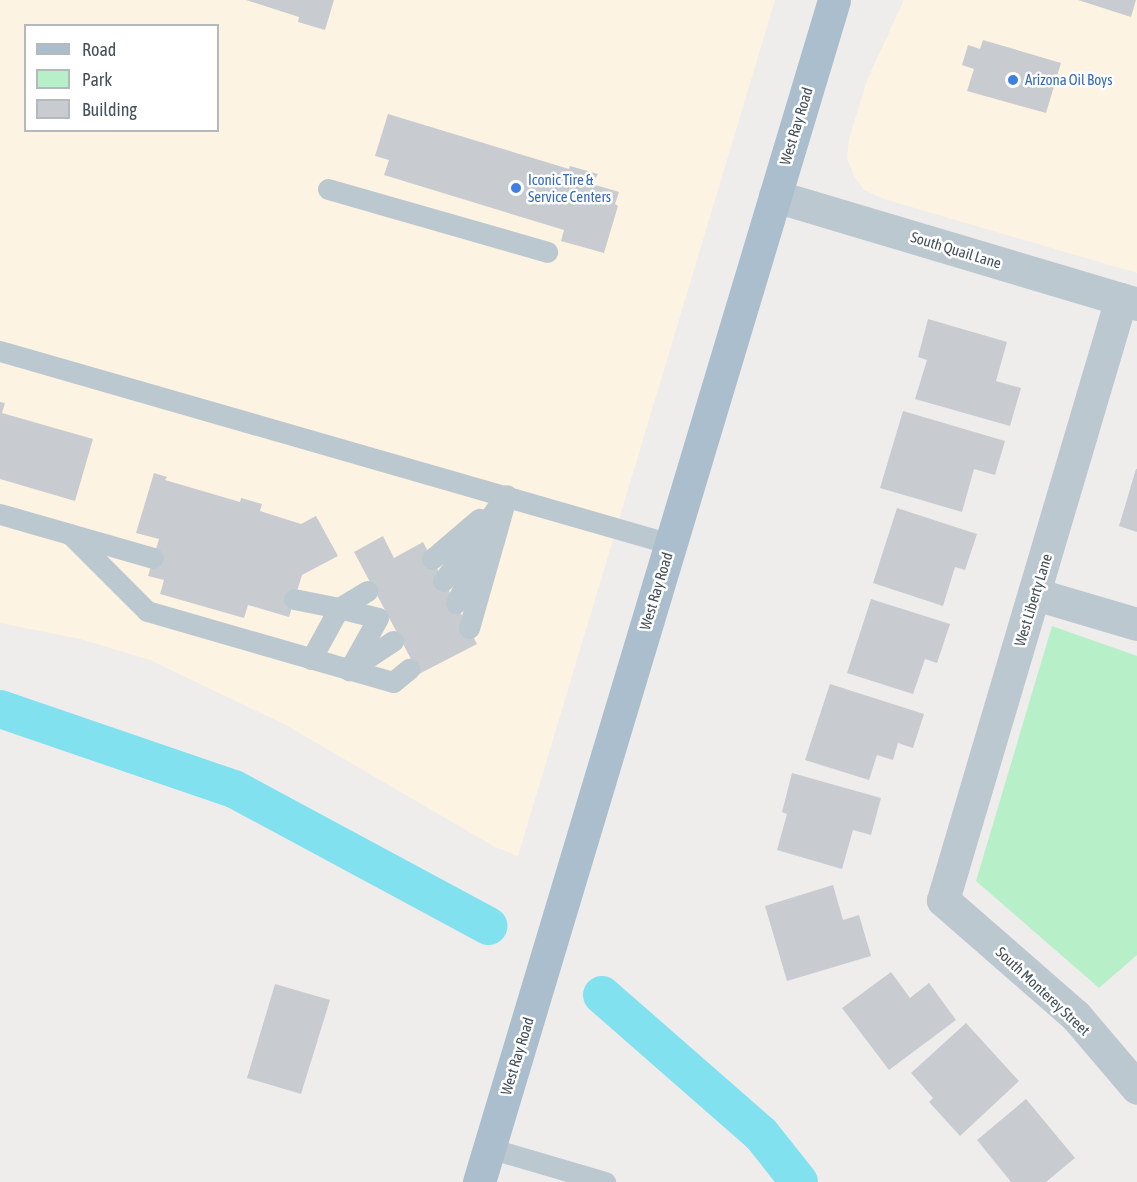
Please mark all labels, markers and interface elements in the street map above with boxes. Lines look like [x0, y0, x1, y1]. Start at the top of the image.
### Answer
legend [24, 24, 219, 132]
text: Road [82, 39, 116, 60]
text: Park [82, 69, 112, 90]
place label: Arizona Oil Boys [1025, 71, 1113, 89]
marker: Arizona Oil Boys [1006, 73, 1020, 87]
street label: West Ray Road [776, 85, 816, 167]
text: Building [82, 99, 137, 120]
place label: Iconic Tire & Service Centers [528, 170, 611, 205]
marker: Iconic Tire & Service Centers [509, 181, 523, 195]
street label: South Quail Lane [909, 228, 1003, 272]
street label: West Ray Road [636, 550, 676, 632]
street label: West Liberty Lane [1010, 552, 1056, 648]
street label: South Monterey Street [992, 943, 1094, 1039]
street label: West Ray Road [497, 1015, 537, 1097]

